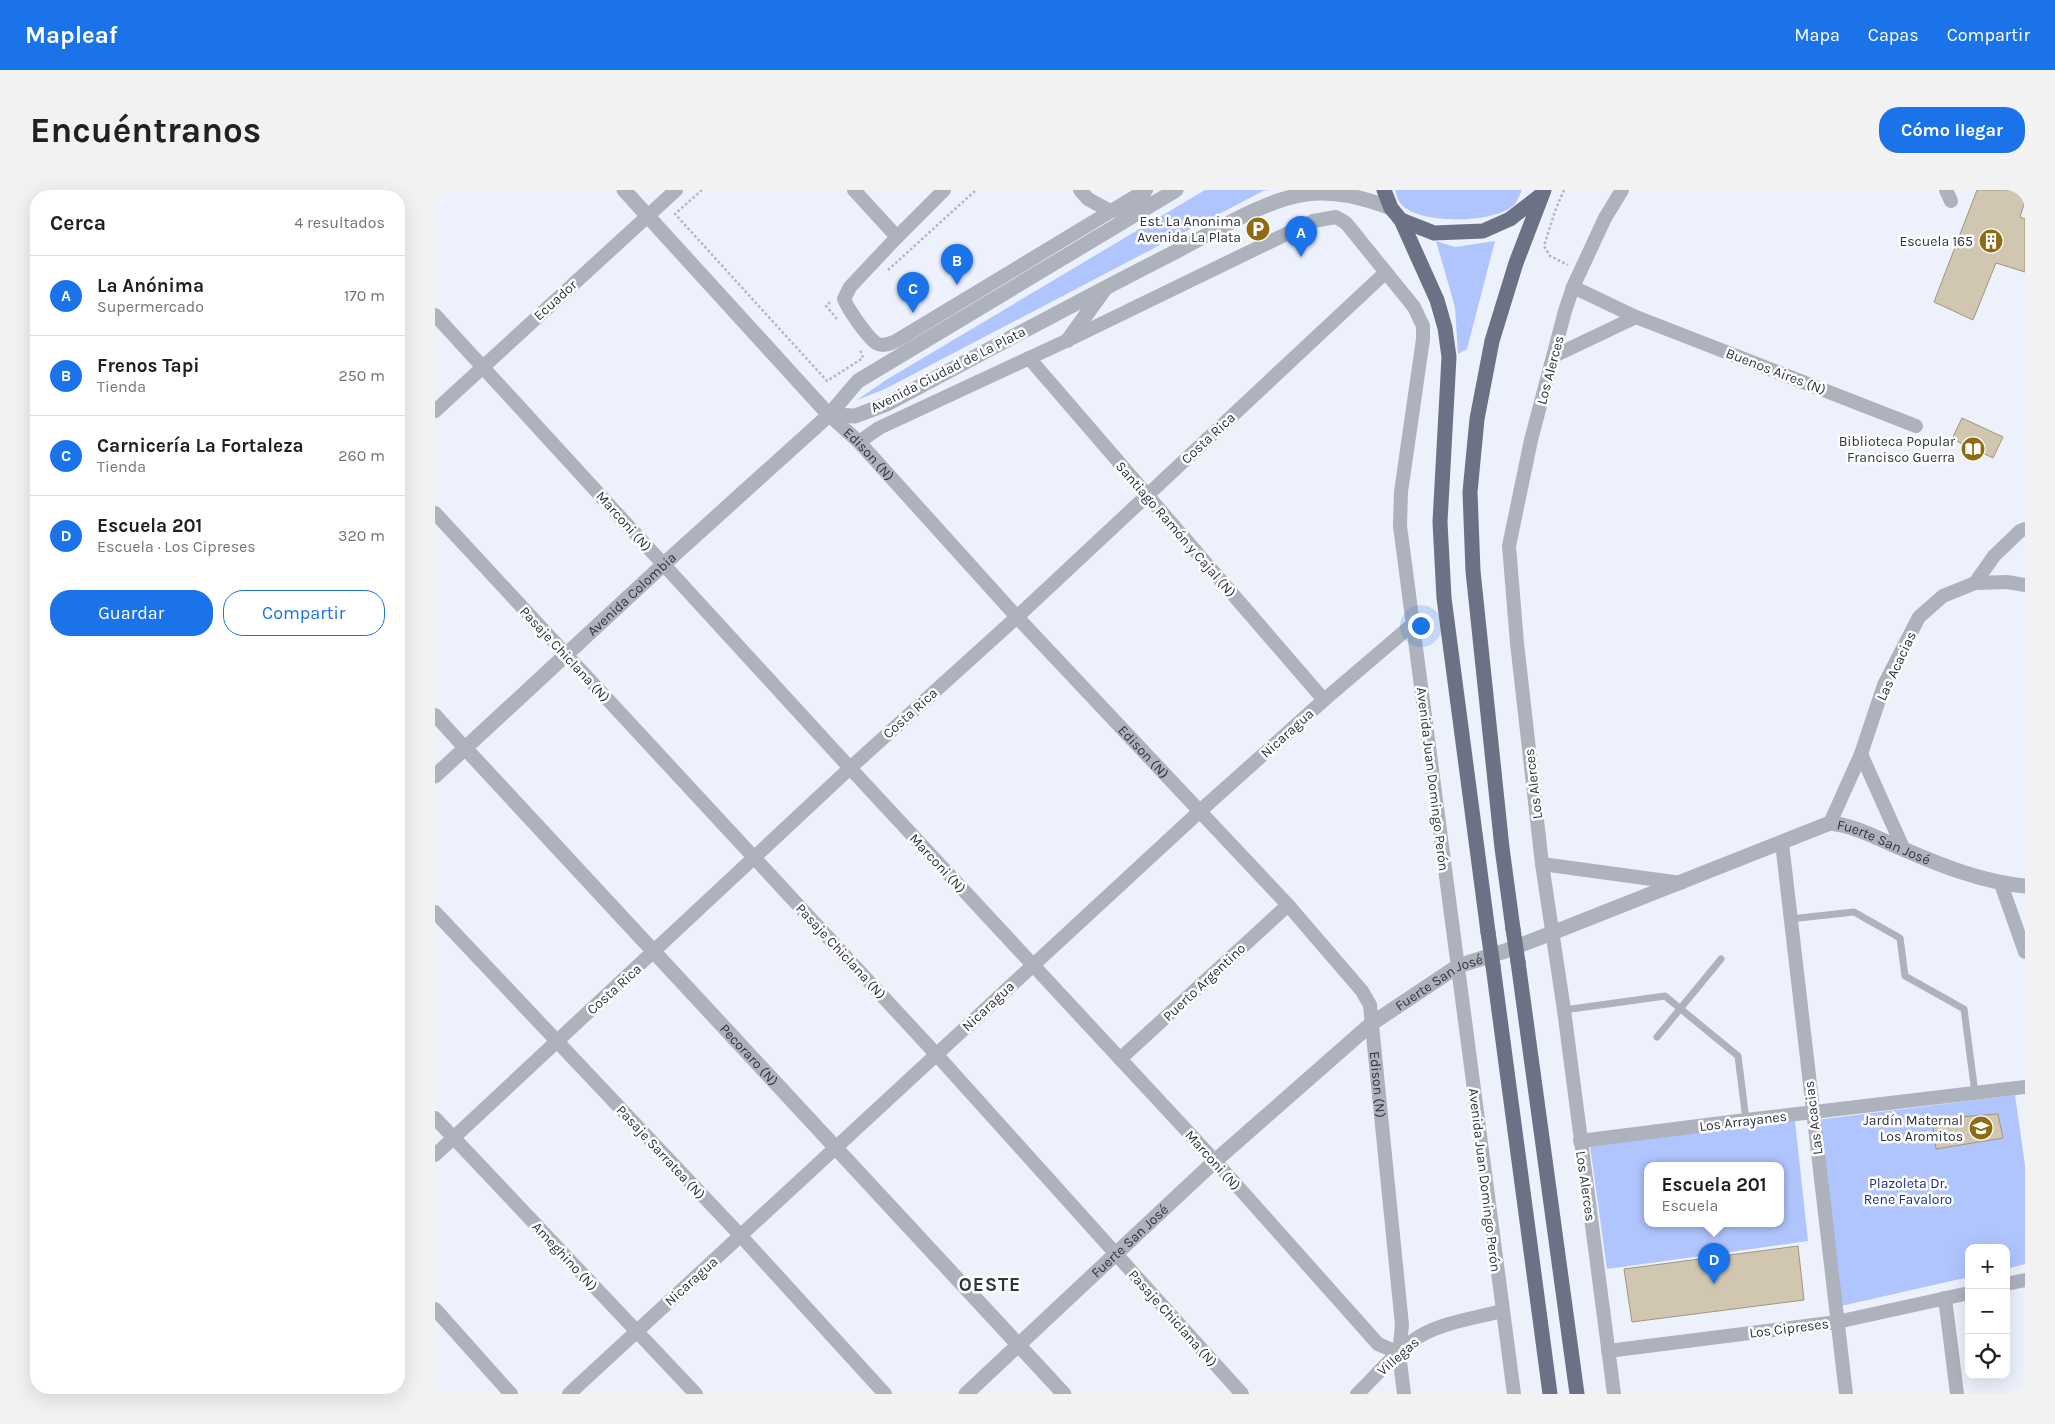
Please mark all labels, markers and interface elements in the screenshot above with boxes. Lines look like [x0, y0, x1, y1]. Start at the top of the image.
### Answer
text: Mapleaf [25, 21, 118, 49]
text: Mapa [1794, 24, 1840, 46]
text: Capas [1868, 24, 1919, 46]
text: Compartir [1947, 24, 2030, 46]
button: Cómo llegar [1879, 107, 2025, 153]
text: Encuéntranos [30, 110, 261, 151]
text: Cerca [50, 211, 106, 235]
text: 4 resultados [294, 213, 385, 232]
place label: Est. La Anonima Avenida La Plata [1137, 213, 1241, 246]
parking icon: Est. La Anonima Avenida La Plata [1245, 216, 1271, 242]
pin: A [1285, 216, 1317, 257]
building icon: Escuela 165 [1978, 228, 2004, 254]
place label: Escuela 165 [1899, 233, 1973, 250]
pin: B [941, 244, 973, 285]
pin: C [897, 272, 929, 313]
text: La Anónima [97, 275, 204, 297]
street label: Ecuador [530, 276, 581, 324]
text: A [61, 286, 71, 305]
text: 170 m [344, 286, 385, 305]
text: Supermercado [97, 297, 204, 316]
street label: Avenida Ciudad de La Plata [868, 323, 1028, 416]
street label: Los Alerces [1533, 334, 1568, 407]
street label: Buenos Aires (N) [1723, 345, 1828, 398]
text: Frenos Tapi [97, 355, 200, 377]
text: B [61, 366, 71, 385]
text: 250 m [338, 366, 385, 385]
text: Tienda [97, 377, 146, 396]
street label: Costa Rica [1178, 409, 1239, 468]
street label: Edison (N) [840, 424, 898, 484]
place label: Biblioteca Popular Francisco Guerra [1839, 433, 1956, 466]
text: Carnicería La Fortaleza [97, 435, 304, 457]
library icon: Biblioteca Popular Francisco Guerra [1960, 436, 1986, 462]
text: C [61, 446, 71, 465]
text: 260 m [338, 446, 385, 465]
text: Tienda [97, 457, 146, 476]
street label: Santiago Ramón y Cajal (N) [1112, 458, 1239, 601]
street label: Marconi (N) [592, 488, 655, 555]
text: Escuela 201 [97, 515, 202, 537]
text: D [61, 526, 71, 545]
text: 320 m [338, 526, 385, 545]
text: Escuela · Los Cipreses [97, 537, 256, 556]
street label: Avenida Colombia [584, 549, 680, 640]
button: Guardar [50, 590, 213, 636]
button: Compartir [223, 590, 385, 636]
street label: Pasaje Chiclana (N) [516, 603, 613, 706]
your location [1408, 613, 1434, 639]
street label: Las Acacias [1873, 629, 1920, 704]
street label: Costa Rica [880, 684, 941, 742]
street label: Avenida Juan Domingo Perón [1413, 686, 1452, 872]
street label: Nicaragua [1257, 705, 1317, 762]
street label: Edison (N) [1114, 722, 1172, 782]
street label: Los Alerces [1521, 748, 1546, 820]
street label: Fuerte San José [1836, 816, 1933, 869]
street label: Marconi (N) [906, 830, 969, 897]
street label: Pasaje Chiclana (N) [792, 900, 889, 1003]
street label: Puerto Argentino [1160, 940, 1249, 1025]
street label: Fuerte San José [1392, 951, 1485, 1014]
street label: Costa Rica [584, 960, 645, 1018]
street label: Nicaragua [959, 978, 1018, 1035]
street label: Pecoraro (N) [716, 1020, 782, 1089]
street label: Edison (N) [1366, 1050, 1389, 1119]
street label: Las Acacias [1801, 1080, 1826, 1156]
street label: Avenida Juan Domingo Perón [1465, 1087, 1504, 1273]
street label: Pasaje Sarratea (N) [613, 1102, 709, 1203]
street label: Los Arrayanes [1698, 1108, 1788, 1135]
place label: Jardín Maternal Los Aromitos [1863, 1112, 1963, 1145]
school or university icon: Jardín Maternal Los Aromitos [1968, 1115, 1994, 1141]
street label: Marconi (N) [1181, 1127, 1244, 1194]
street label: Los Alerces [1572, 1150, 1599, 1222]
popup [1644, 1162, 1784, 1227]
text: Escuela 201 [1661, 1174, 1767, 1196]
park label: Plazoleta Dr. Rene Favaloro [1864, 1175, 1952, 1208]
text: Escuela [1661, 1196, 1718, 1215]
street label: Fuerte San José [1088, 1201, 1172, 1281]
street label: Ameghino (N) [528, 1218, 601, 1294]
pin: D [1698, 1243, 1730, 1284]
map controls [1965, 1244, 2010, 1379]
button: + [1965, 1244, 2010, 1289]
street label: Nicaragua [661, 1253, 721, 1310]
street label: Pasaje Chiclana (N) [1125, 1266, 1221, 1370]
district label: OESTE [959, 1274, 1021, 1296]
button: − [1965, 1289, 2010, 1334]
street label: Los Cipreses [1748, 1315, 1830, 1342]
street label: Villegas [1374, 1334, 1423, 1379]
button: locate [1965, 1334, 2010, 1379]

